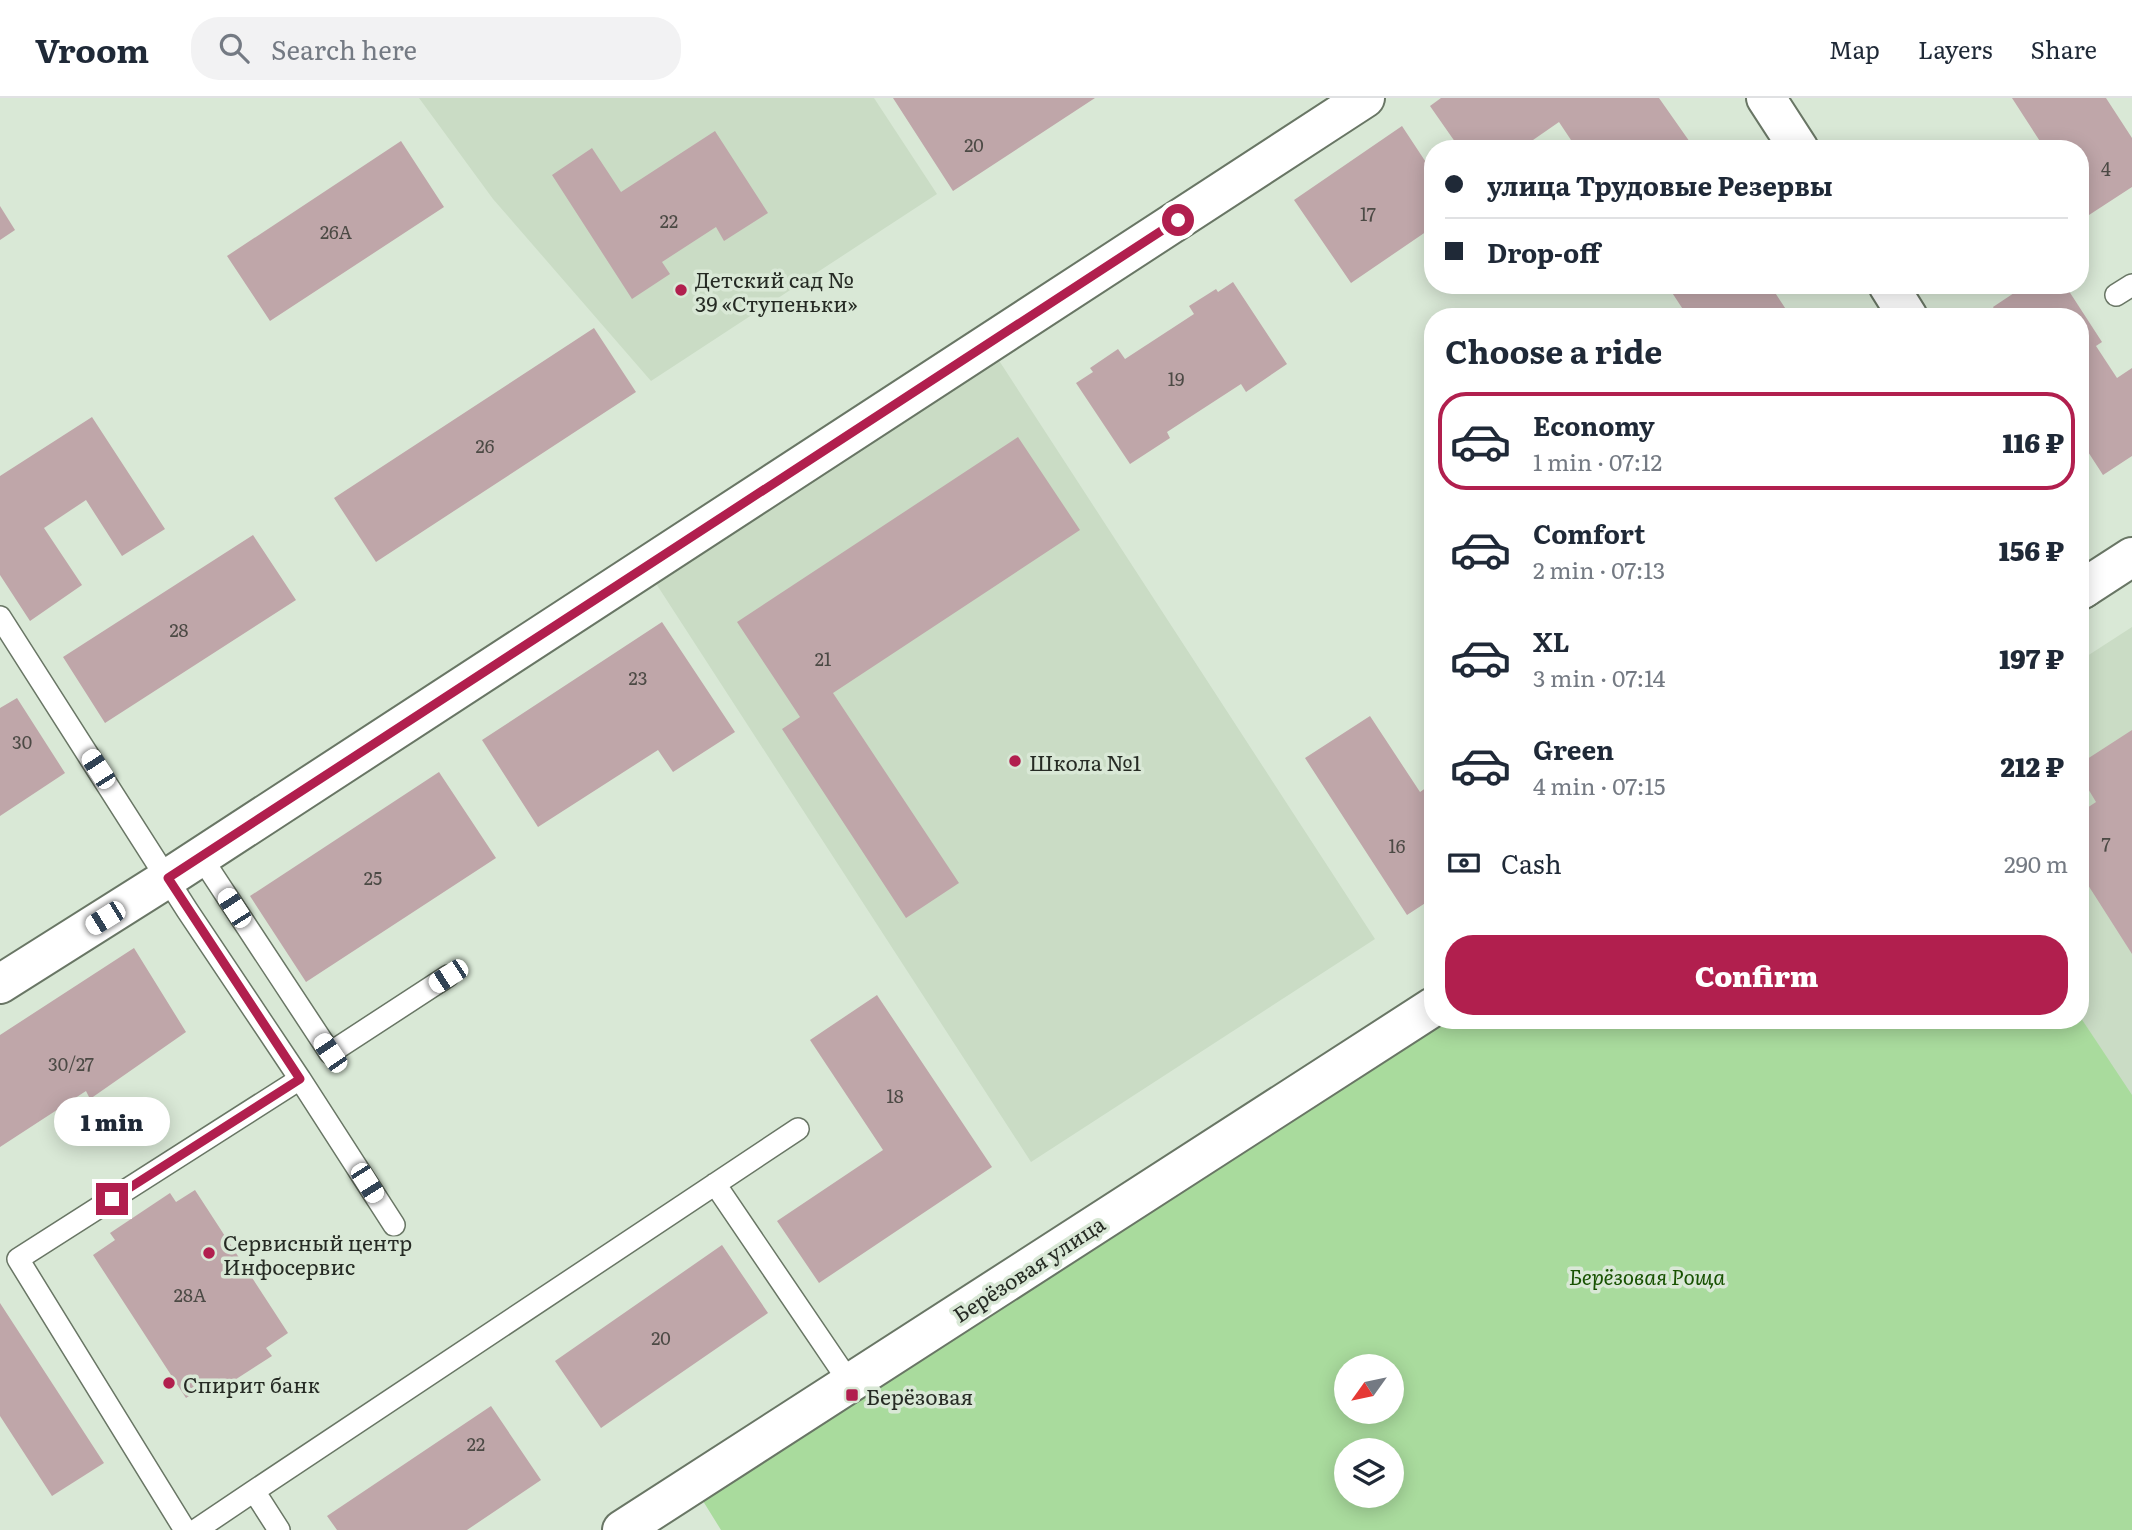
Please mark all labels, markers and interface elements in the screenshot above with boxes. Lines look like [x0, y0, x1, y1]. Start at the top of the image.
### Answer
search box [191, 17, 681, 80]
text: Vroom [35, 24, 149, 73]
icon: search [215, 29, 253, 67]
text: Search here [271, 29, 417, 68]
text: Map [1829, 31, 1880, 66]
text: Layers [1918, 31, 1992, 66]
text: Share [2030, 31, 2097, 66]
house number: 20 [964, 131, 984, 158]
house number: 4 [2101, 155, 2111, 182]
text: улица Трудовые Резервы [1487, 165, 1833, 204]
house number: 17 [1360, 200, 1376, 227]
route start [1162, 204, 1194, 236]
house number: 22 [660, 207, 678, 234]
house number: 26А [320, 218, 352, 245]
text: Drop-off [1487, 232, 1600, 271]
place label: Детский сад № 39 «Ступеньки» [695, 263, 858, 318]
marker: Детский сад № 39 «Ступеньки» [673, 282, 689, 298]
text: Choose a ride [1445, 326, 1662, 374]
house number: 19 [1168, 365, 1184, 392]
text: Economy [1533, 405, 1655, 444]
icon: car [1449, 410, 1512, 473]
text: 116 ₽ [2003, 422, 2064, 461]
house number: 26 [476, 432, 495, 459]
text: 1 min · 07:12 [1533, 444, 1662, 478]
text: Comfort [1533, 513, 1645, 552]
icon: car [1449, 518, 1512, 581]
text: 156 ₽ [1999, 530, 2064, 569]
text: 2 min · 07:13 [1533, 552, 1665, 586]
house number: 28 [169, 616, 189, 643]
text: XL [1533, 621, 1570, 660]
icon: car [1449, 626, 1512, 689]
text: 197 ₽ [1999, 638, 2064, 677]
house number: 21 [815, 645, 831, 672]
text: 3 min · 07:14 [1533, 660, 1665, 694]
house number: 23 [629, 664, 647, 691]
house number: 30 [12, 728, 32, 755]
text: Green [1533, 729, 1614, 768]
icon: car [1449, 734, 1512, 797]
car [78, 746, 119, 792]
place label: Школа №1 [1029, 746, 1142, 777]
text: 212 ₽ [2001, 746, 2064, 785]
marker: Школа №1 [1007, 753, 1023, 769]
text: 4 min · 07:15 [1533, 768, 1666, 802]
house number: 7 [2101, 830, 2111, 857]
house number: 16 [1389, 832, 1406, 859]
text: Cash [1501, 843, 1562, 882]
icon: cash [1445, 844, 1483, 882]
text: 290 m [2004, 846, 2068, 880]
house number: 25 [364, 864, 382, 891]
car [214, 885, 255, 931]
car [82, 898, 129, 938]
button: Confirm [1445, 935, 2068, 1015]
car [425, 956, 472, 996]
car [310, 1030, 351, 1076]
house number: 30/27 [48, 1050, 94, 1077]
house number: 18 [886, 1082, 904, 1109]
callout: 1 min [54, 1098, 170, 1146]
text: 1 min [81, 1104, 143, 1138]
car [347, 1160, 388, 1206]
route end [96, 1183, 128, 1215]
street label: Берёзовая улица [946, 1207, 1111, 1329]
place label: Сервисный центр Инфосервис [223, 1226, 412, 1281]
marker: Сервисный центр Инфосервис [201, 1245, 217, 1261]
park label: Берёзовая Роща [1569, 1260, 1725, 1291]
house number: 28А [174, 1281, 206, 1308]
house number: 20 [651, 1324, 671, 1351]
north arrow [1334, 1354, 1404, 1424]
map controls [1334, 1354, 1404, 1508]
place label: Спирит банк [183, 1368, 321, 1399]
marker: Спирит банк [161, 1375, 177, 1391]
place label: Берёзовая [866, 1380, 973, 1411]
marker: Берёзовая [844, 1387, 860, 1403]
house number: 22 [467, 1430, 485, 1457]
button: layers [1334, 1438, 1404, 1508]

